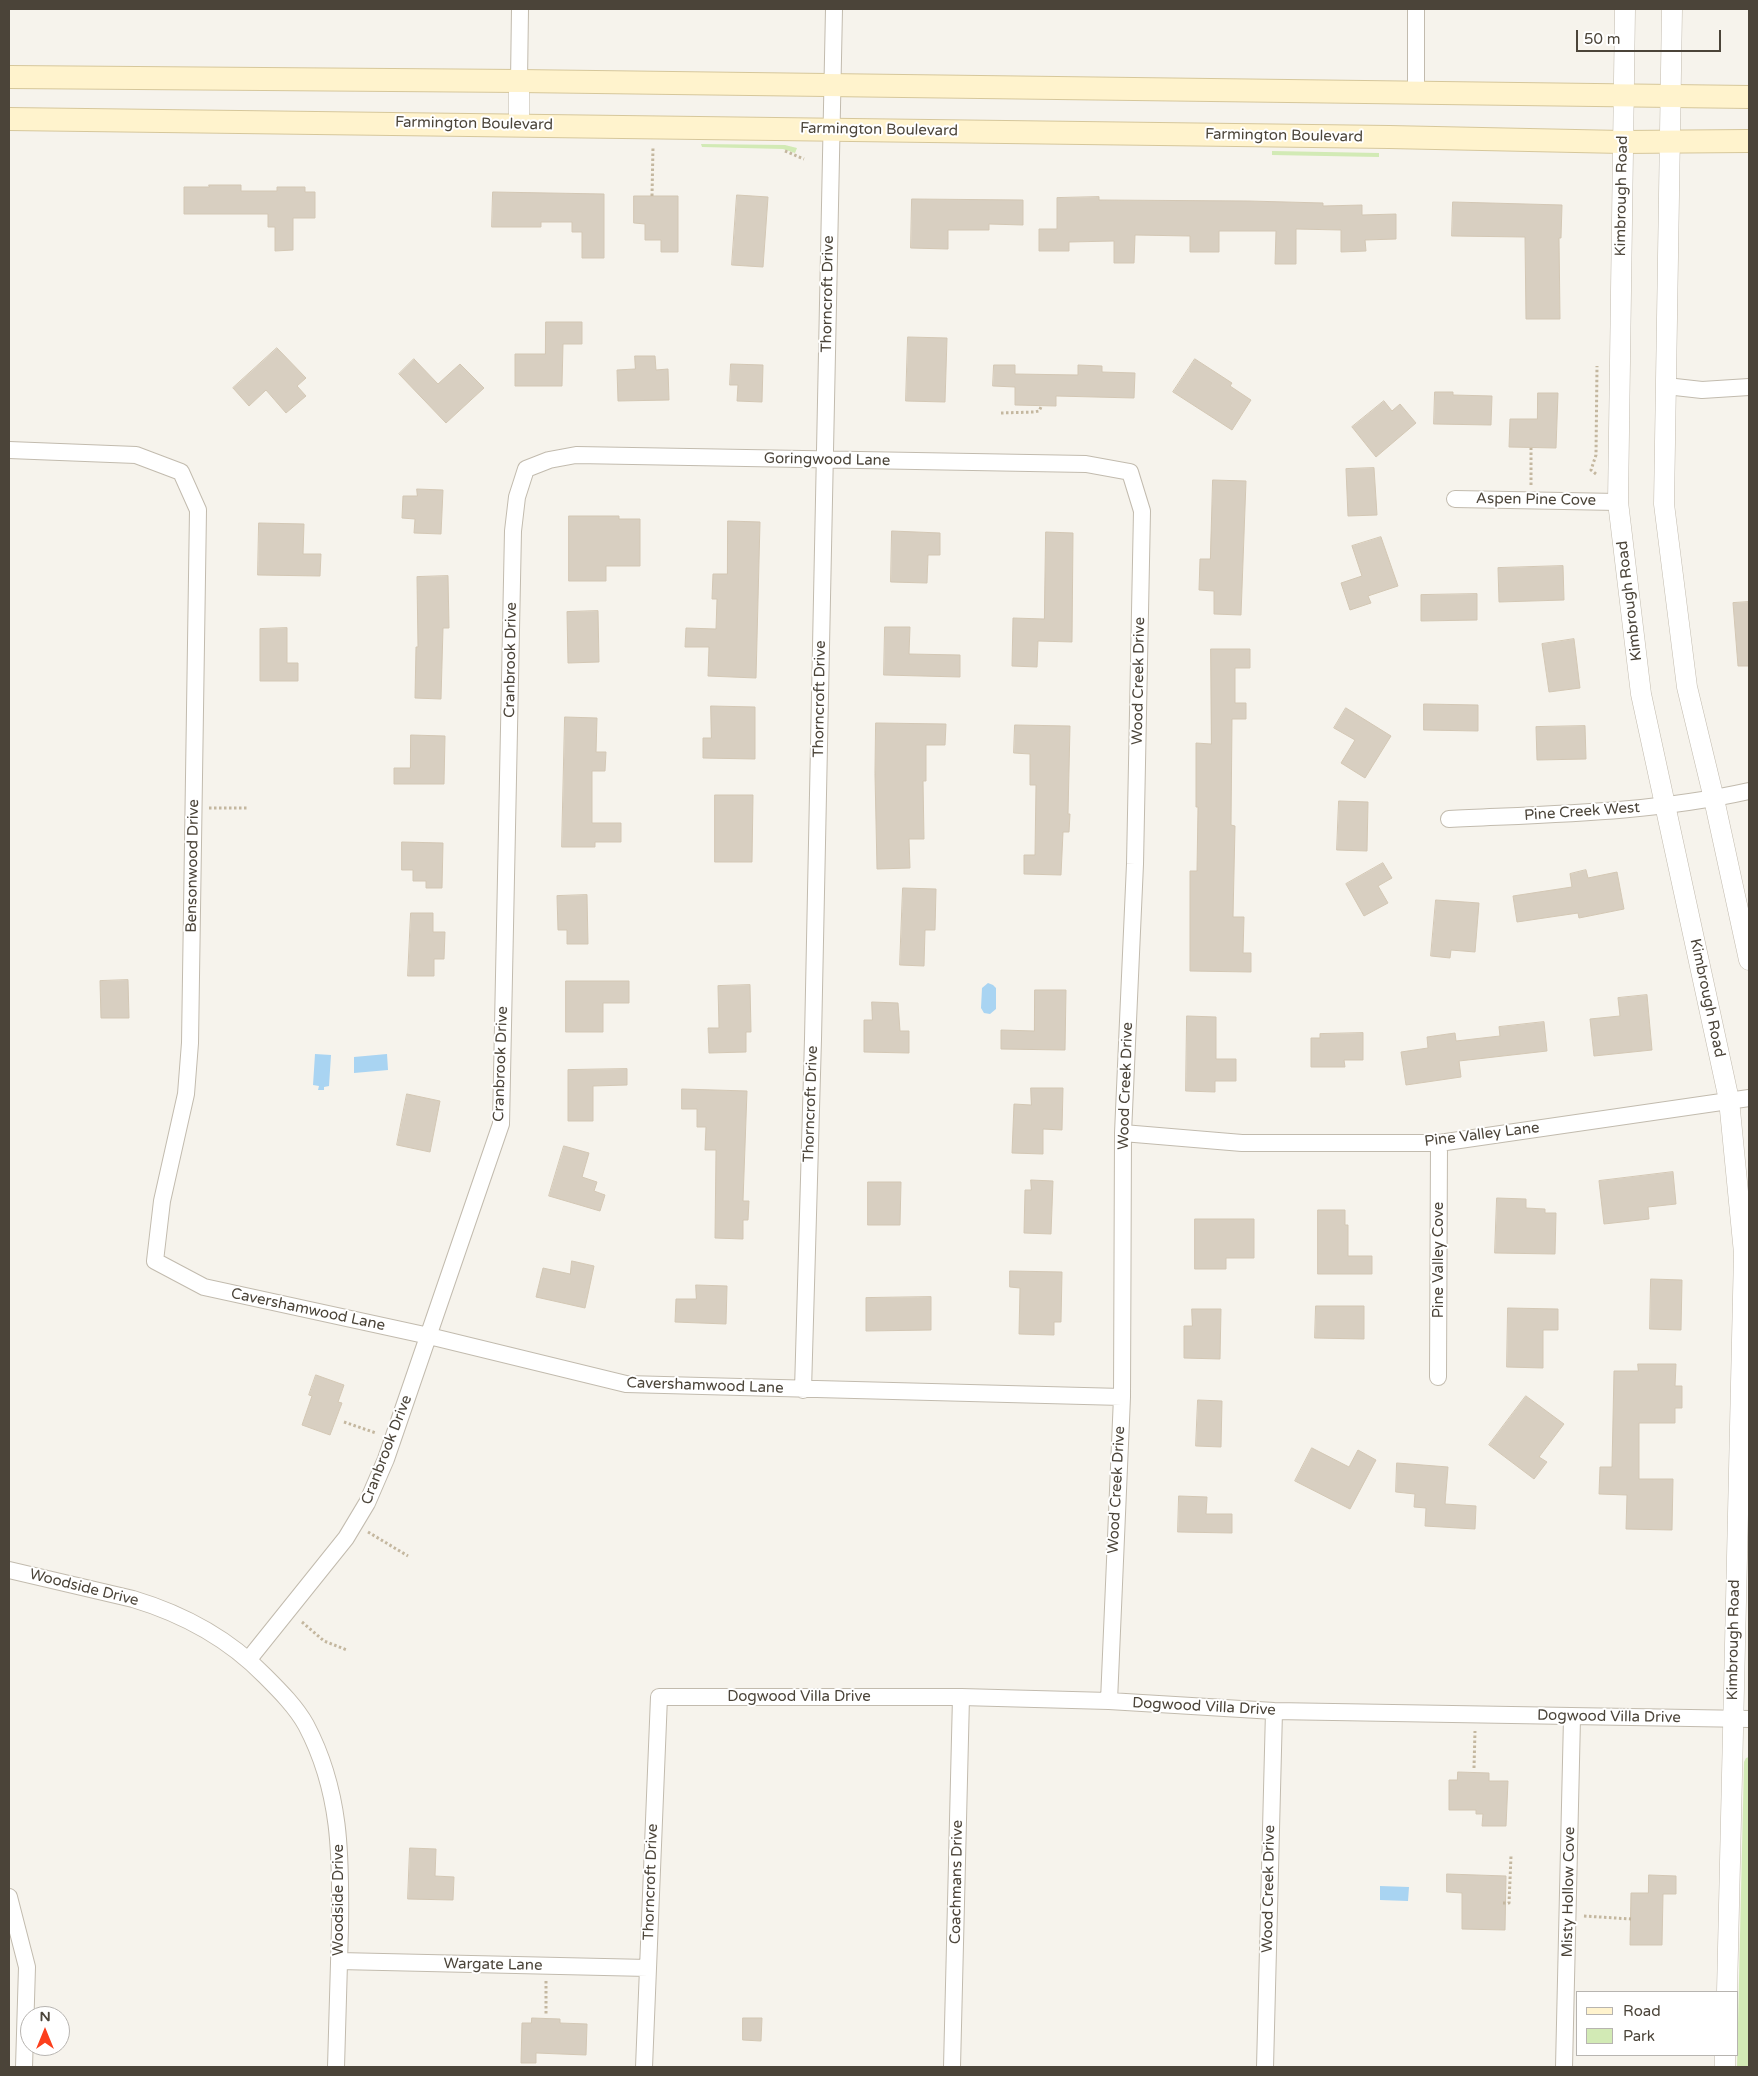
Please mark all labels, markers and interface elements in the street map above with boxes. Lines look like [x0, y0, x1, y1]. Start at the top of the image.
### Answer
scale bar [1578, 20, 1723, 52]
text: 50 m [1584, 30, 1621, 48]
street label: Farmington Boulevard [395, 114, 553, 134]
street label: Farmington Boulevard [800, 120, 958, 140]
street label: Farmington Boulevard [1205, 126, 1363, 146]
street label: Kimbrough Road [1612, 135, 1632, 257]
street label: Thorncroft Drive [818, 235, 838, 353]
street label: Goringwood Lane [764, 450, 890, 470]
street label: Aspen Pine Cove [1476, 490, 1596, 510]
street label: Kimbrough Road [1614, 540, 1646, 662]
street label: Cranbrook Drive [501, 602, 521, 718]
street label: Wood Creek Drive [1129, 617, 1149, 745]
street label: Thorncroft Drive [810, 640, 830, 758]
street label: Bensonwood Drive [183, 799, 203, 933]
street label: Pine Creek West [1524, 799, 1640, 825]
street label: Kimbrough Road [1686, 937, 1728, 1059]
street label: Cranbrook Drive [490, 1006, 512, 1122]
street label: Wood Creek Drive [1115, 1022, 1137, 1150]
street label: Thorncroft Drive [800, 1045, 822, 1163]
street label: Pine Valley Lane [1423, 1119, 1541, 1151]
street label: Pine Valley Cove [1430, 1202, 1448, 1318]
street label: Cavershamwood Lane [229, 1285, 387, 1335]
street label: Cavershamwood Lane [626, 1374, 784, 1398]
street label: Cranbrook Drive [358, 1393, 416, 1507]
street label: Wood Creek Drive [1105, 1426, 1129, 1554]
street label: Woodside Drive [28, 1566, 140, 1610]
street label: Kimbrough Road [1724, 1579, 1744, 1701]
street label: Dogwood Villa Drive [727, 1688, 871, 1706]
street label: Dogwood Villa Drive [1132, 1694, 1276, 1720]
street label: Dogwood Villa Drive [1537, 1707, 1681, 1727]
street label: Coachmans Drive [947, 1820, 967, 1944]
street label: Thorncroft Drive [640, 1823, 662, 1941]
street label: Wood Creek Drive [1259, 1825, 1279, 1953]
street label: Misty Hollow Cove [1559, 1826, 1579, 1958]
street label: Woodside Drive [330, 1844, 348, 1956]
street label: Wargate Lane [443, 1955, 543, 1975]
legend [1576, 1991, 1738, 2056]
text: Road [1623, 2002, 1661, 2020]
north arrow [20, 2006, 70, 2056]
text: N [39, 2008, 51, 2025]
text: Park [1623, 2027, 1655, 2045]

